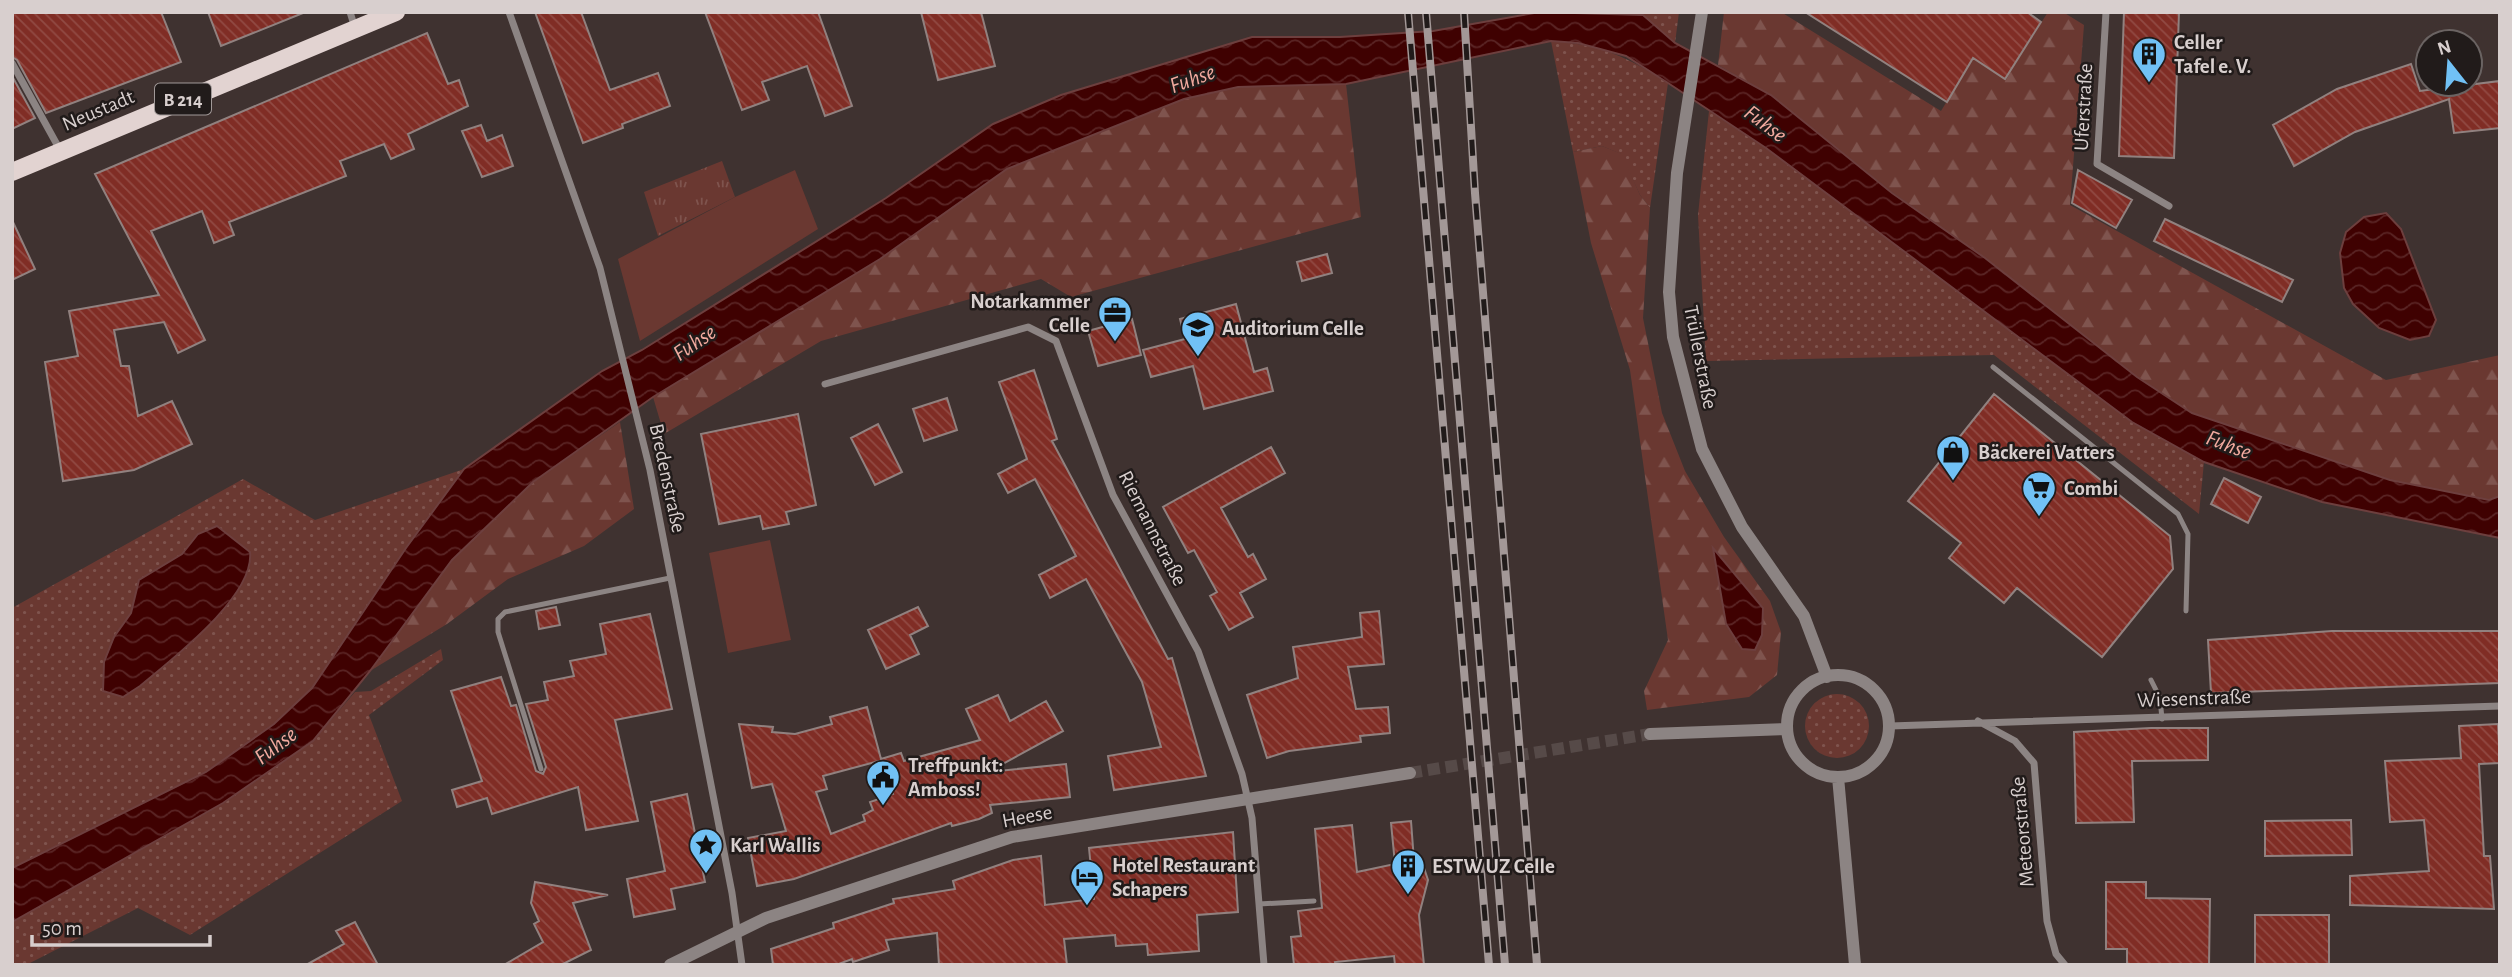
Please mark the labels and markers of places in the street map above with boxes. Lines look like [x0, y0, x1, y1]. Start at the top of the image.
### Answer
place label: Celler Tafel e. V. [2174, 32, 2251, 77]
building icon: Celler Tafel e. V. [2130, 35, 2168, 84]
place label: Notarkammer Celle [970, 291, 1091, 336]
office icon: Notarkammer Celle [1096, 294, 1134, 343]
school or university icon: Auditorium Celle [1179, 309, 1217, 358]
place label: Auditorium Celle [1222, 318, 1364, 339]
shop icon: Bäckerei Vatters [1934, 433, 1972, 482]
place label: Bäckerei Vatters [1978, 442, 2115, 463]
supermarket icon: Combi [2020, 469, 2058, 518]
place label: Combi [2064, 478, 2118, 499]
place label: Treffpunkt: Amboss! [908, 755, 1003, 800]
public building icon: Treffpunkt: Amboss! [864, 758, 902, 807]
place icon: Karl Wallis [687, 826, 725, 875]
place label: Karl Wallis [730, 835, 820, 856]
building icon: ESTW UZ Celle [1389, 847, 1427, 896]
place label: Hotel Restaurant Schapers [1112, 855, 1255, 900]
place label: ESTW UZ Celle [1432, 856, 1555, 877]
hotel icon: Hotel Restaurant Schapers [1068, 858, 1106, 907]

